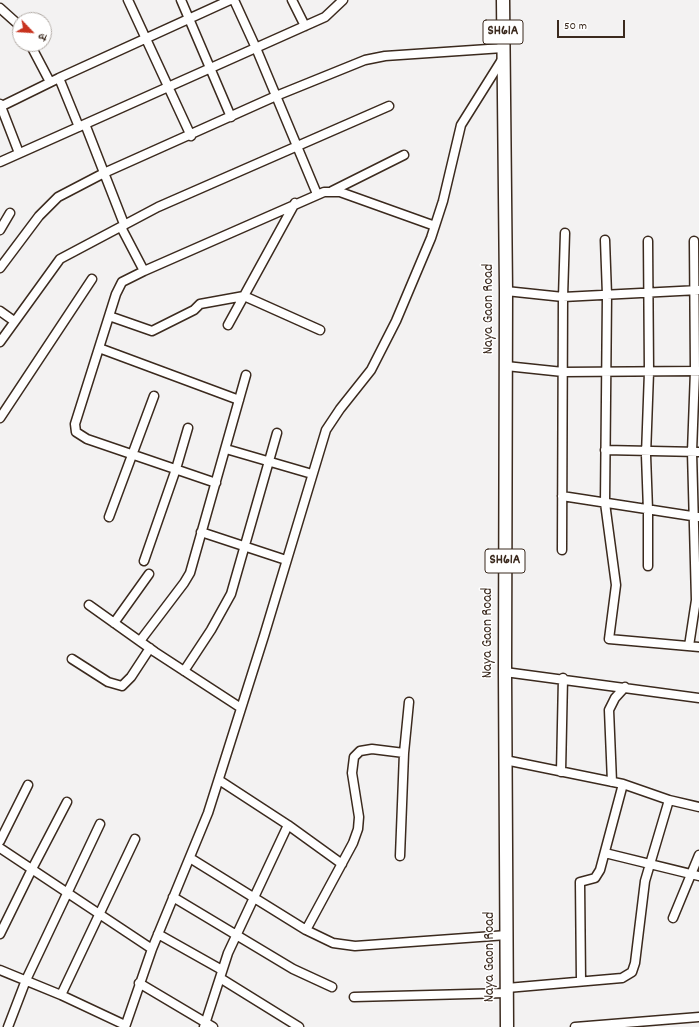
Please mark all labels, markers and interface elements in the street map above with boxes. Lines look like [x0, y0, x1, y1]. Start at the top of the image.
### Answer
north arrow [12, 12, 52, 52]
scale bar [559, 12, 627, 38]
text: 50 m [564, 18, 587, 35]
road number: SH61A [483, 20, 523, 44]
text: उ [33, 30, 51, 43]
street label: Naya Gaon Road [481, 264, 499, 354]
road number: SH61A [485, 549, 525, 573]
street label: Naya Gaon Road [480, 588, 498, 678]
street label: Naya Gaon Road [482, 912, 500, 1002]

